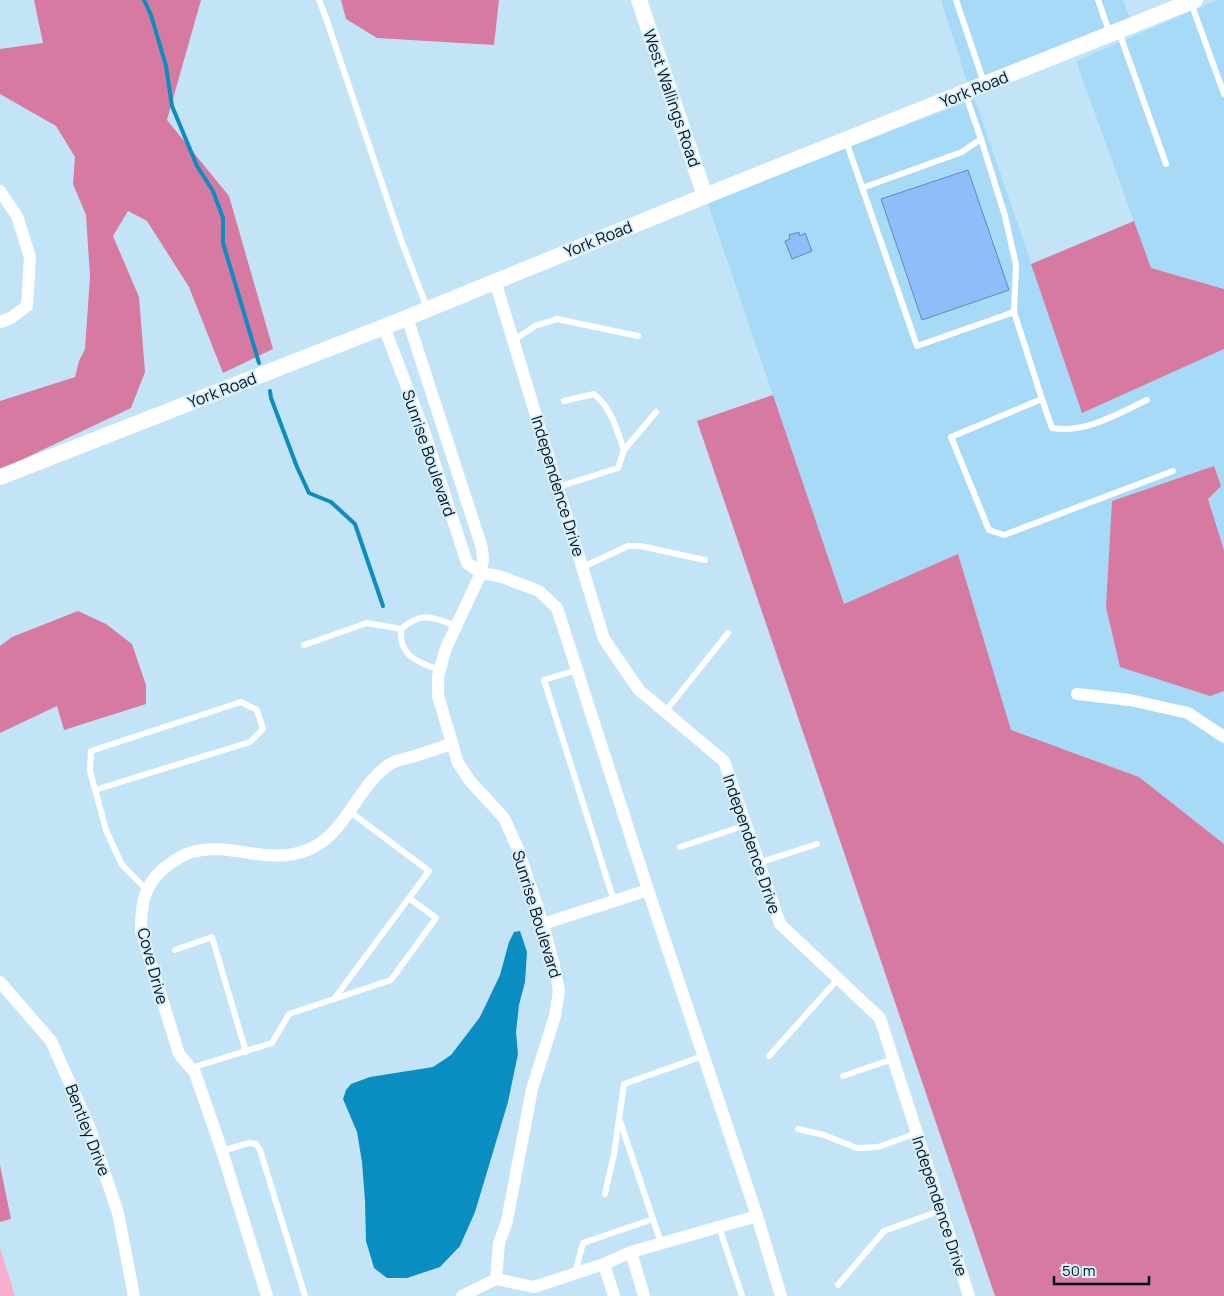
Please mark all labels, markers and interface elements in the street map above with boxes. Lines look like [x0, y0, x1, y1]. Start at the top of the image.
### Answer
street label: West Wallings Road [638, 26, 706, 170]
street label: York Road [937, 65, 1011, 113]
street label: York Road [561, 215, 635, 263]
street label: York Road [184, 367, 260, 413]
street label: Sunrise Boulevard [397, 387, 461, 519]
street label: Independence Drive [526, 413, 590, 559]
street label: Independence Drive [718, 771, 786, 917]
street label: Sunrise Boulevard [507, 847, 567, 981]
street label: Cove Drive [132, 925, 174, 1007]
street label: Bentley Drive [60, 1081, 116, 1179]
street label: Independence Drive [907, 1133, 973, 1279]
scale bar [1054, 1254, 1149, 1286]
text: 50 m [1062, 1260, 1096, 1281]

